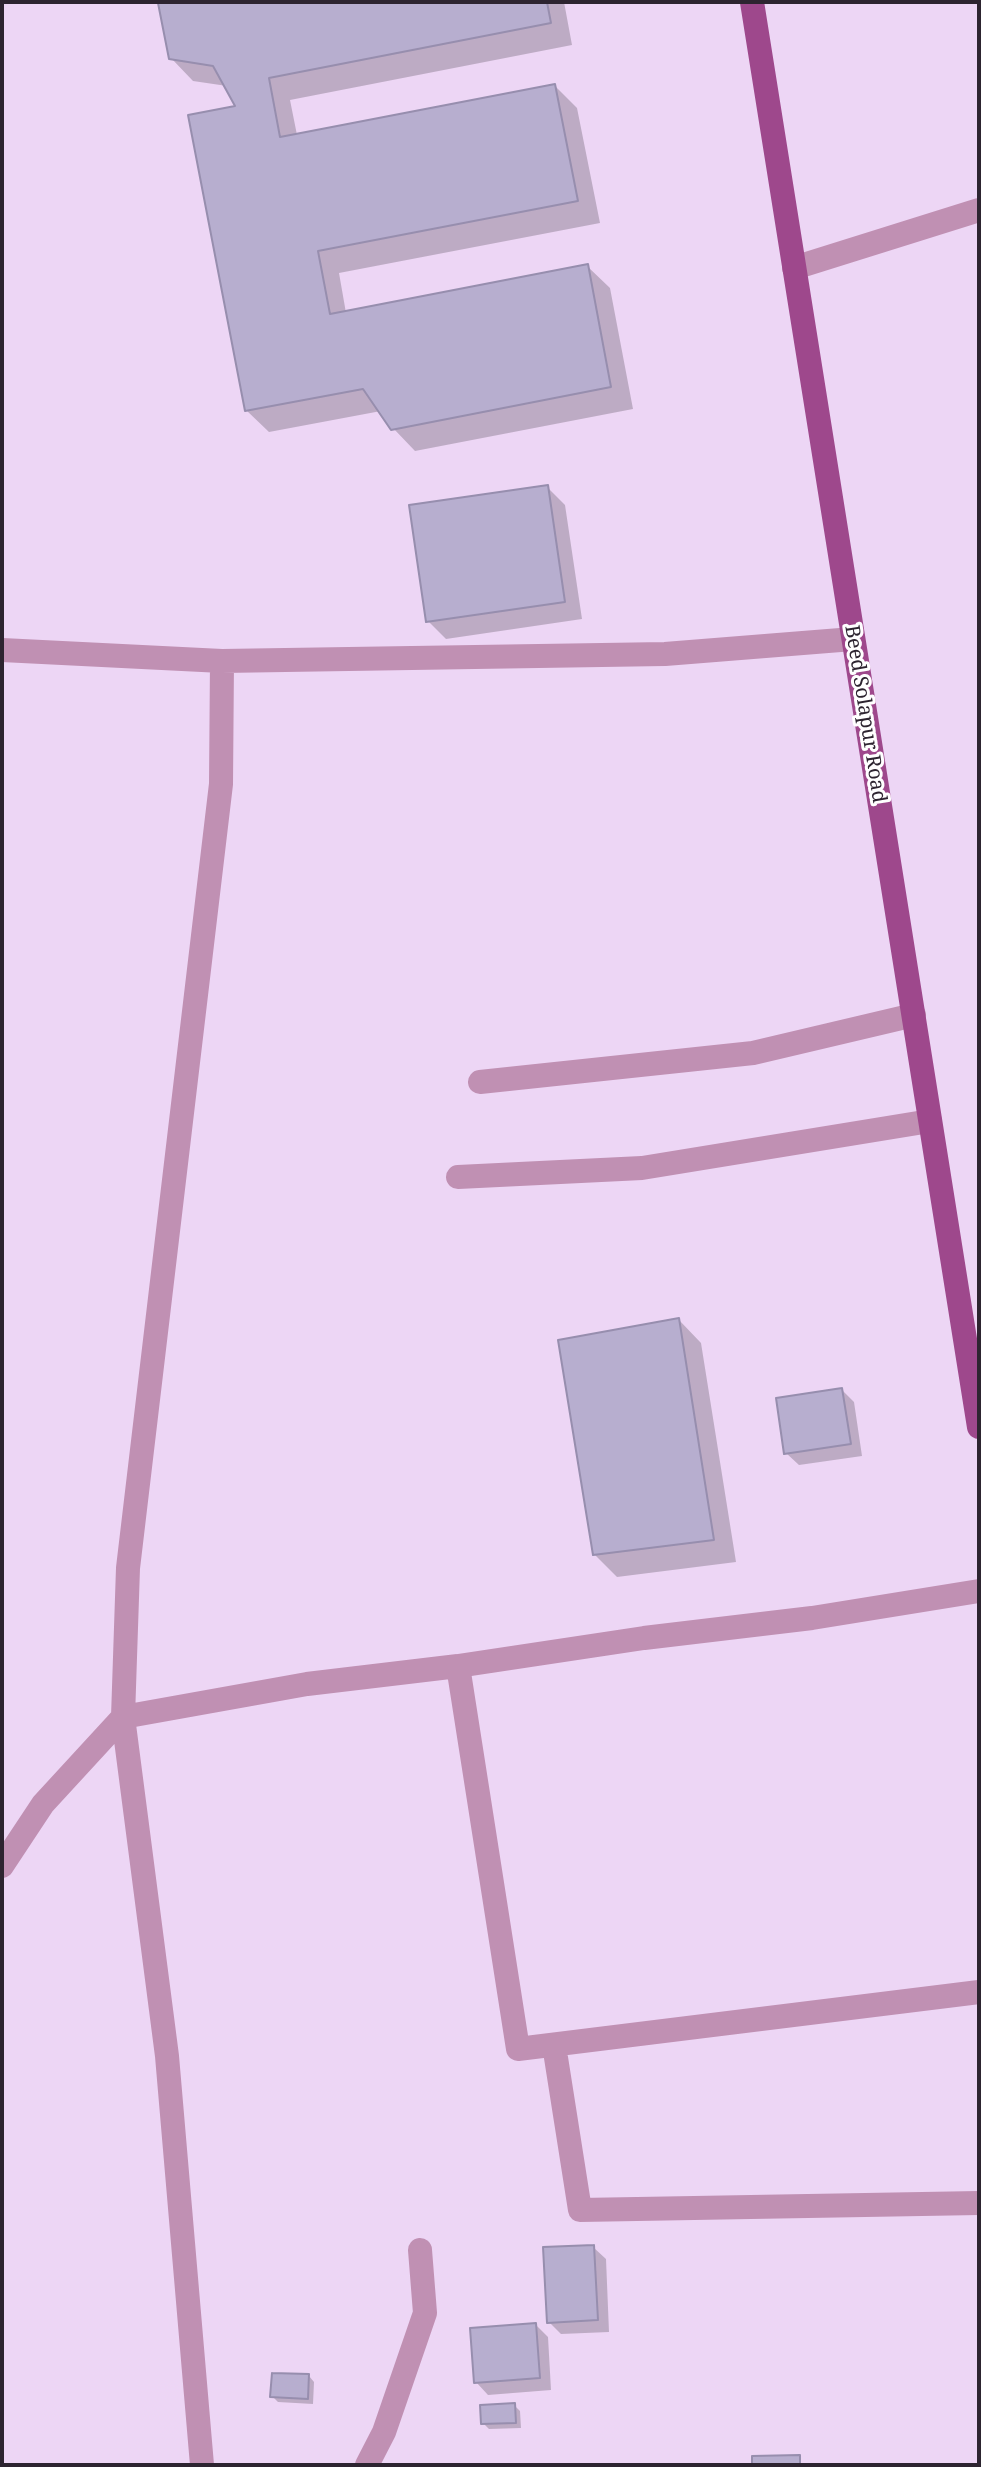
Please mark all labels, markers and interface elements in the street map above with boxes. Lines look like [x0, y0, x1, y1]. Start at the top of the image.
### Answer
street label: Beed Solapur Road [839, 623, 891, 805]

